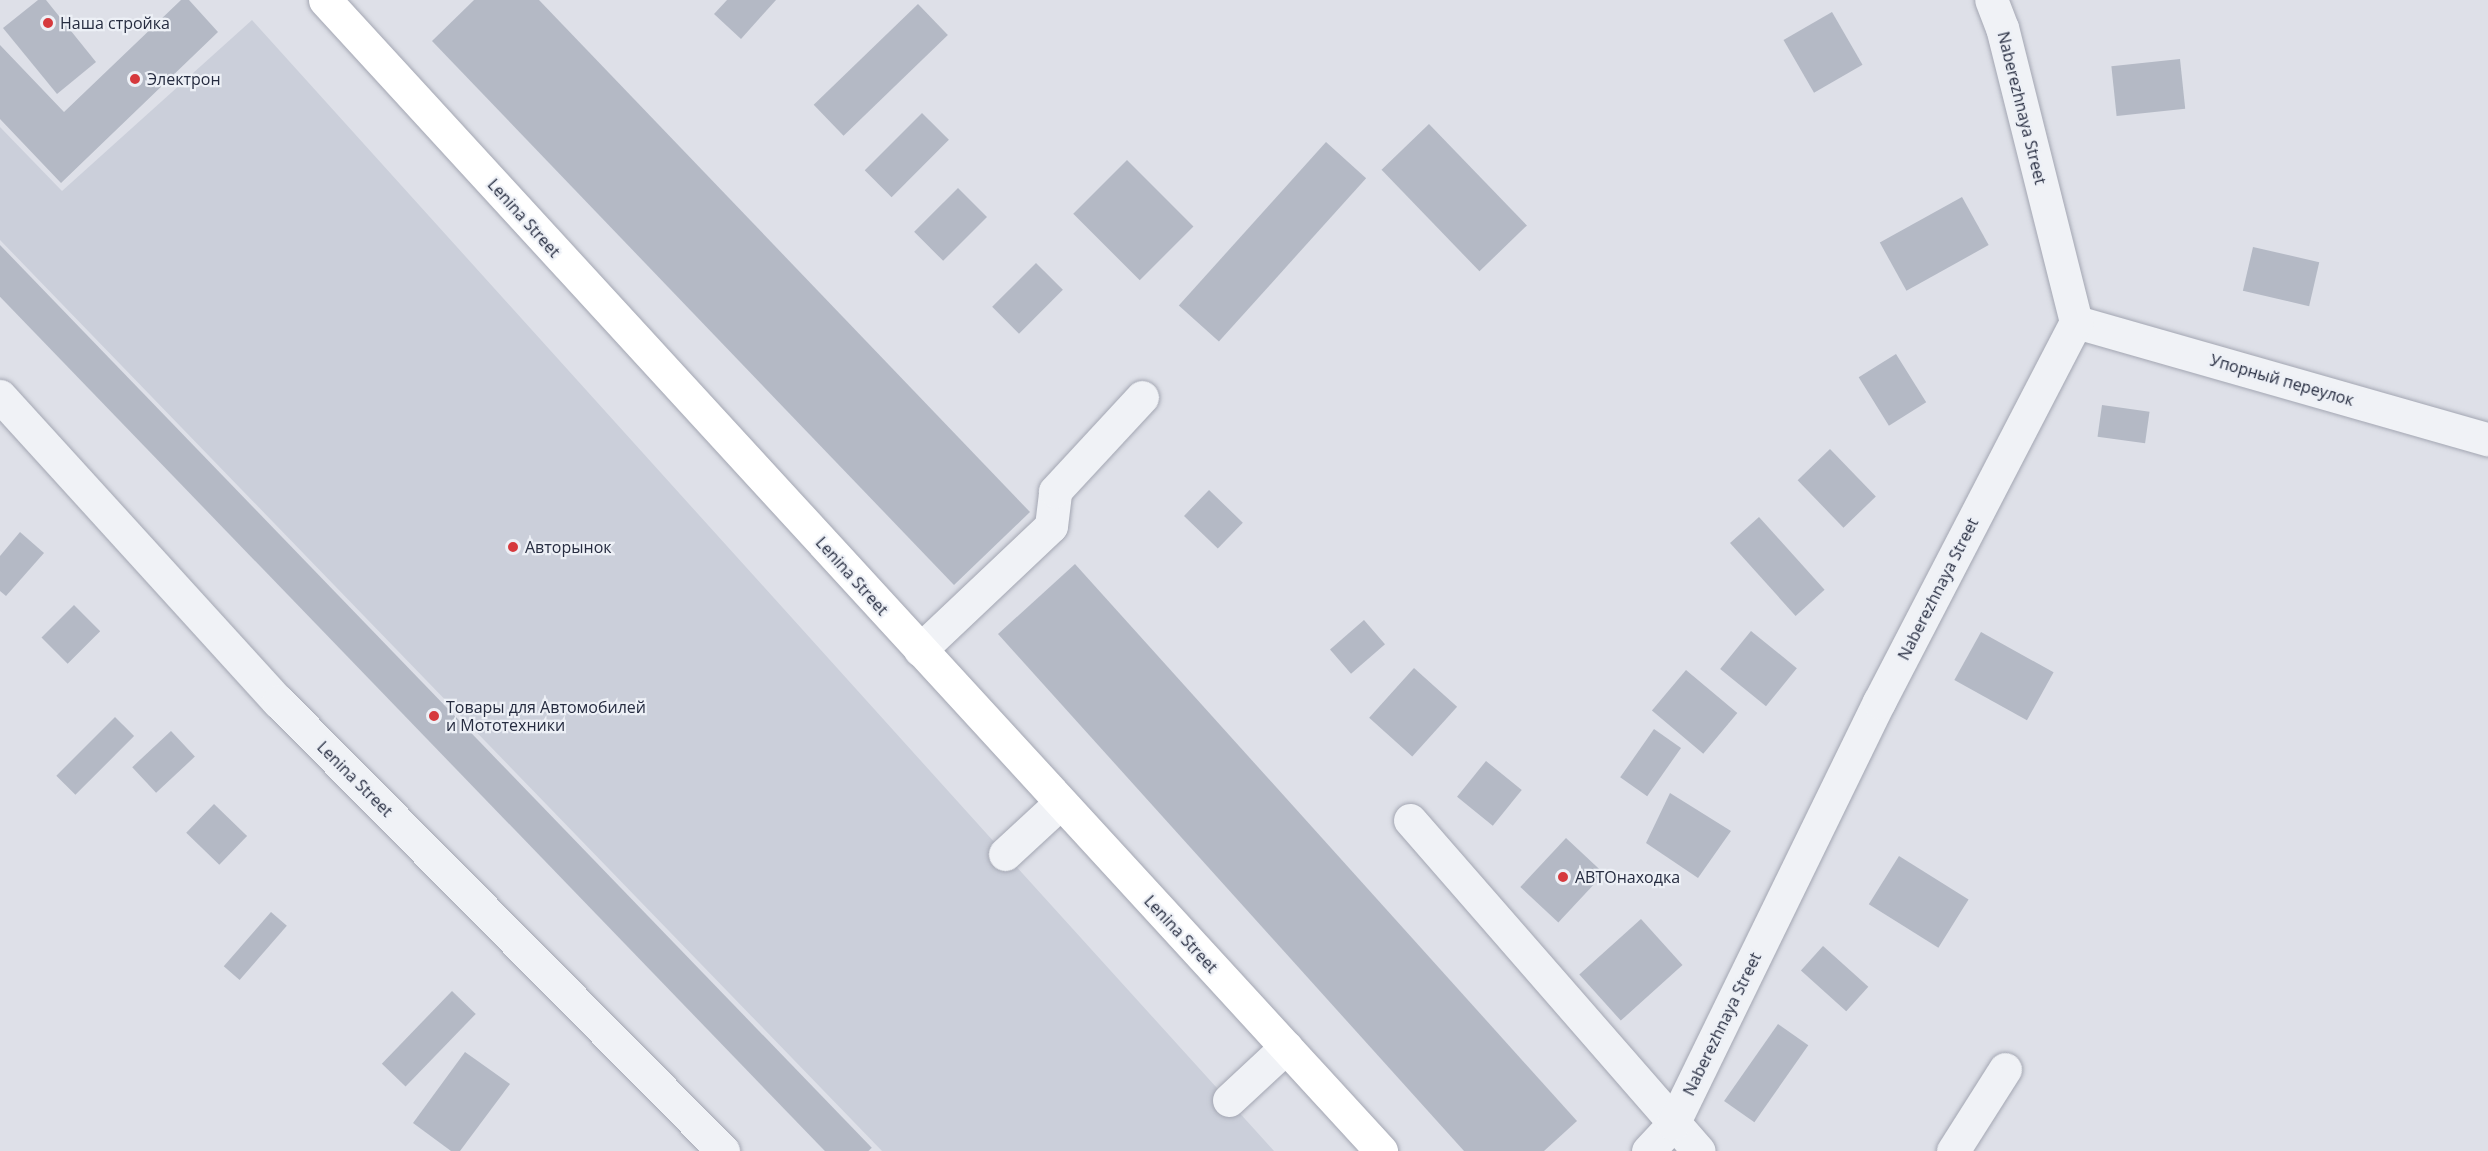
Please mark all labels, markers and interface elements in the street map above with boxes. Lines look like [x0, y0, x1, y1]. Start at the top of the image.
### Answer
place label: Наша стройка [60, 13, 170, 33]
marker: Наша стройка [41, 16, 55, 30]
street label: Naberezhnaya Street [1994, 30, 2050, 186]
place label: Электрон [147, 69, 221, 89]
marker: Электрон [128, 72, 142, 86]
street label: Lenina Street [484, 175, 564, 261]
street label: Упорный переулок [2208, 350, 2356, 410]
street label: Naberezhnaya Street [1894, 515, 1982, 663]
street label: Lenina Street [812, 533, 892, 619]
place label: Авторынок [525, 537, 612, 557]
marker: Авторынок [506, 540, 520, 554]
place label: Товары для Автомобилей и Мототехники [446, 697, 646, 735]
marker: Товары для Автомобилей и Мототехники [427, 709, 441, 723]
street label: Lenina Street [313, 737, 397, 821]
place label: АВТОнаходка [1575, 867, 1680, 887]
marker: АВТОнаходка [1556, 870, 1570, 884]
street label: Lenina Street [1140, 891, 1222, 977]
street label: Naberezhnaya Street [1679, 949, 1765, 1099]

